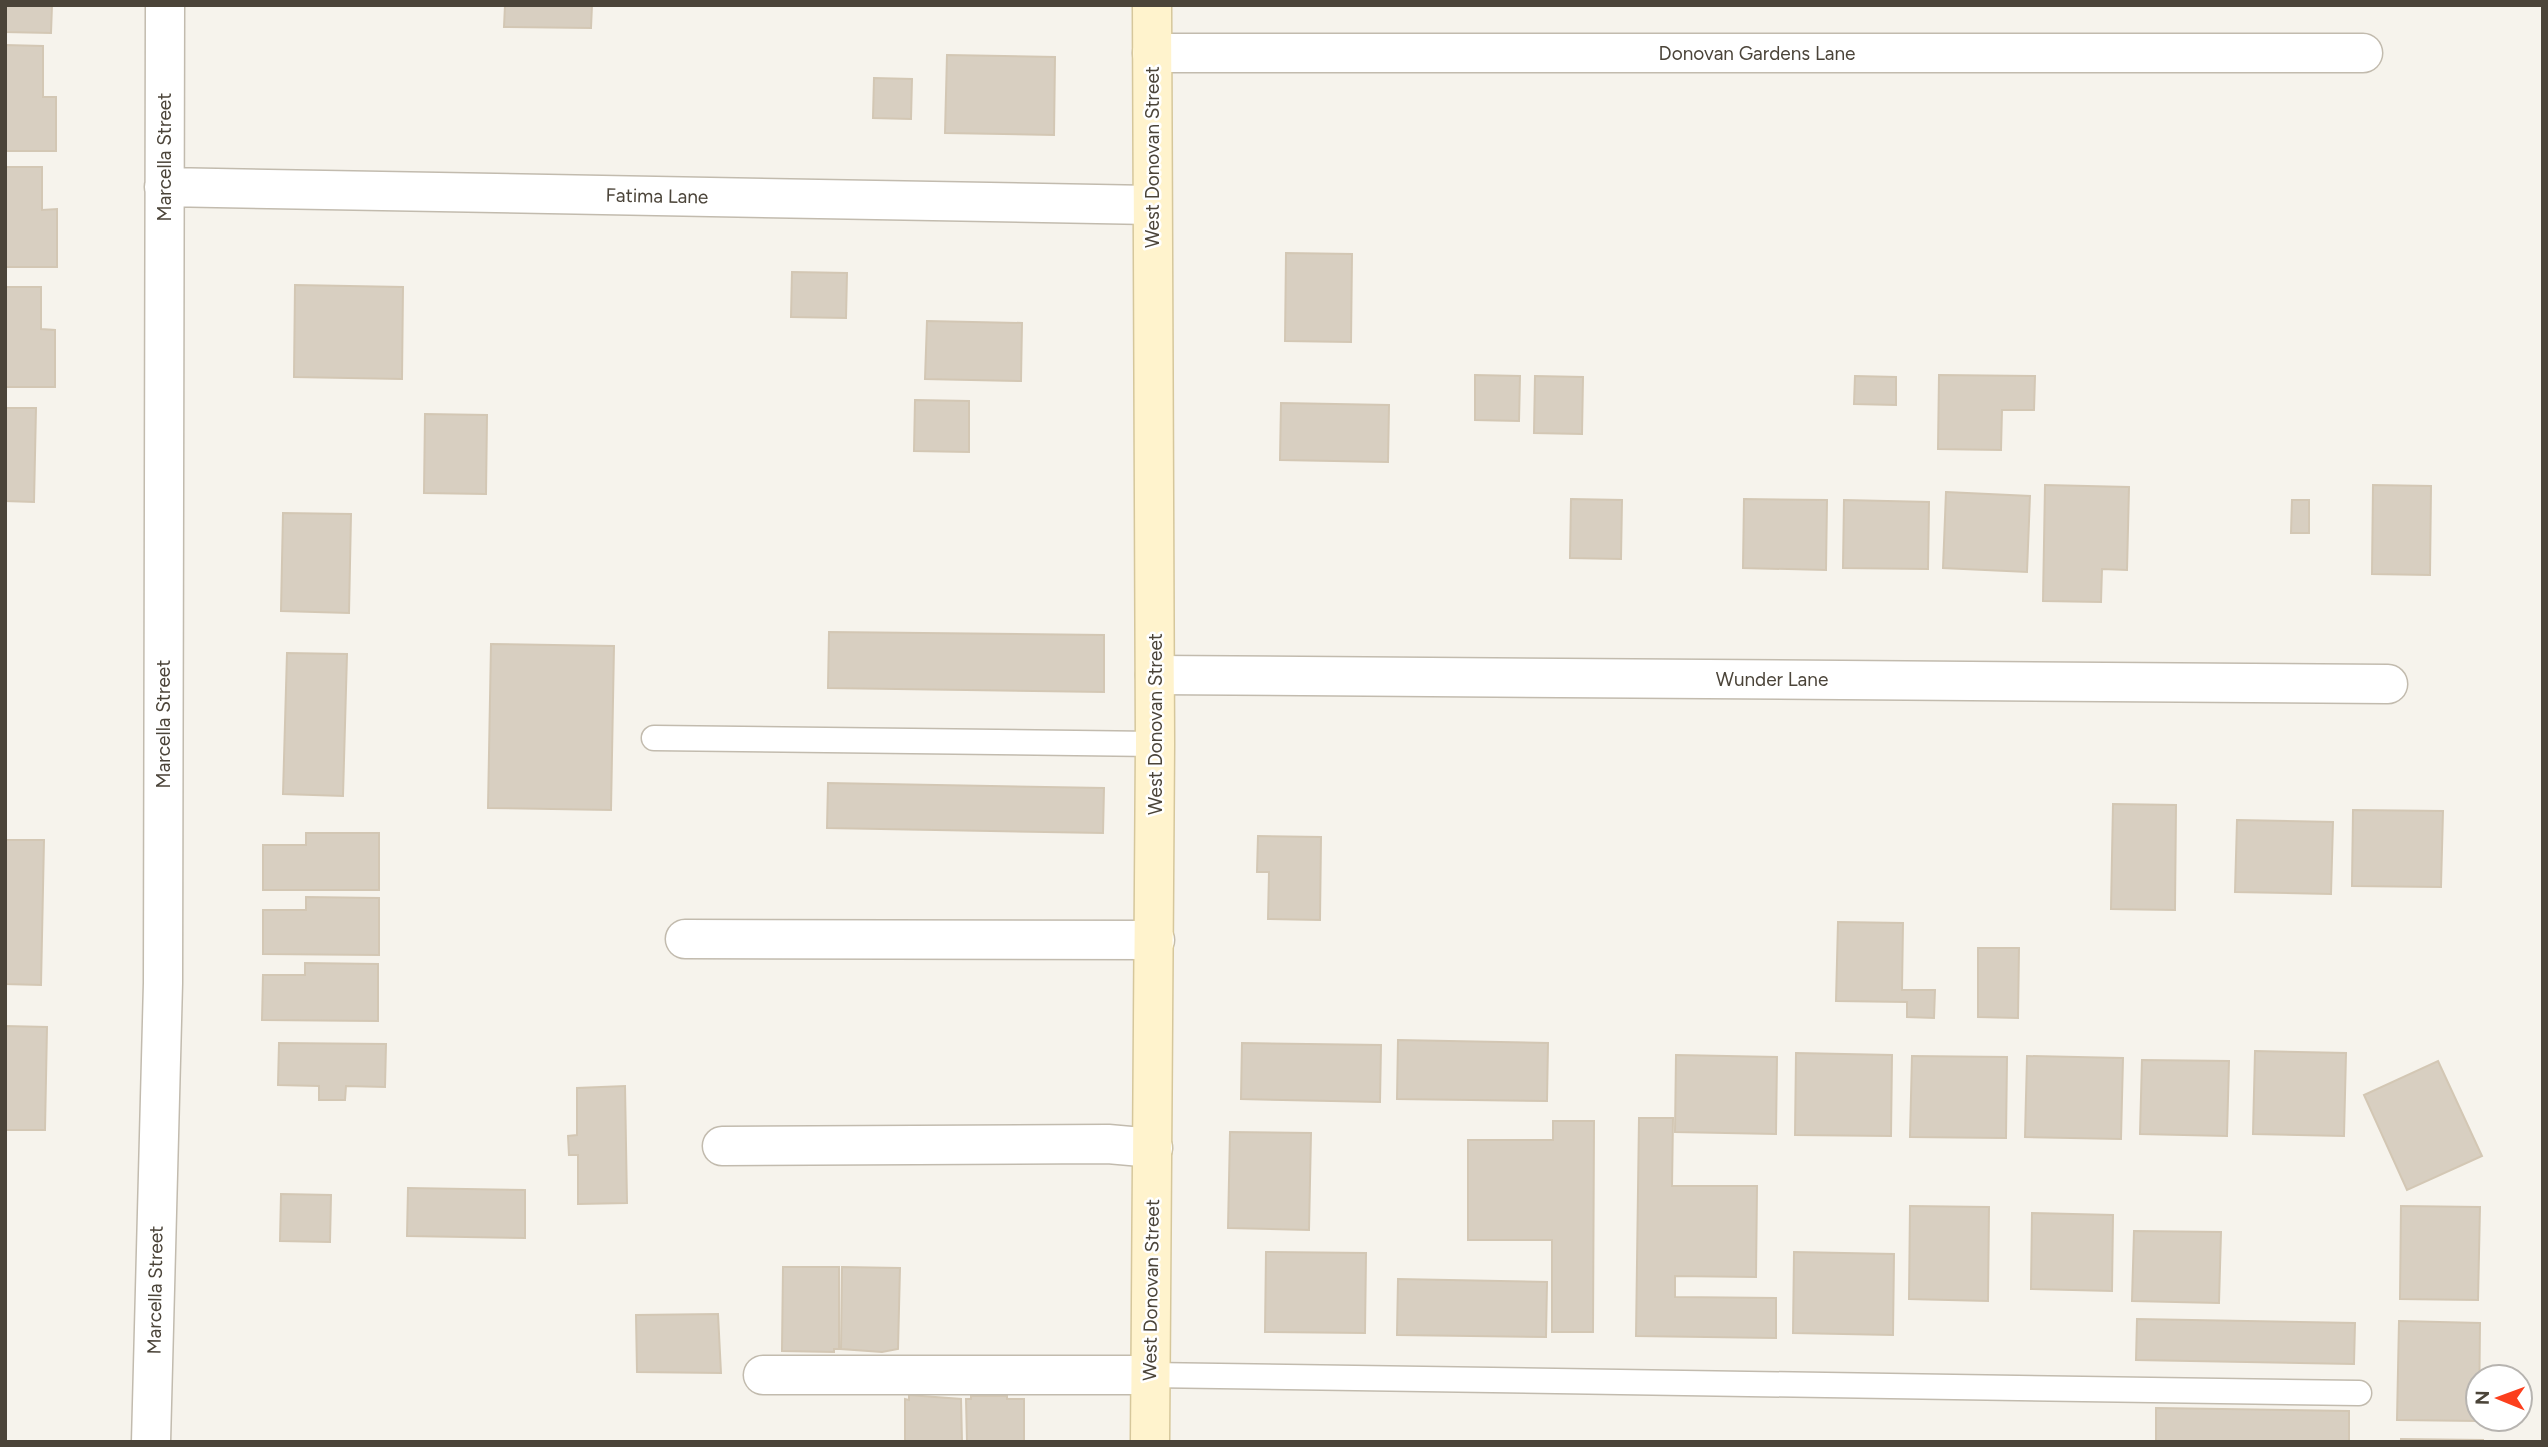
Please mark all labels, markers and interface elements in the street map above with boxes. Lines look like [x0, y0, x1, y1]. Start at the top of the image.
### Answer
street label: Donovan Gardens Lane [1659, 42, 1855, 65]
street label: West Donovan Street [1141, 66, 1164, 248]
street label: Marcella Street [153, 93, 176, 221]
street label: Fatima Lane [606, 184, 708, 208]
street label: West Donovan Street [1144, 633, 1167, 815]
street label: Marcella Street [152, 660, 175, 788]
street label: Wunder Lane [1716, 668, 1828, 691]
street label: West Donovan Street [1138, 1199, 1164, 1381]
street label: Marcella Street [142, 1225, 168, 1355]
north arrow [2464, 1363, 2534, 1433]
text: N [2471, 1390, 2494, 1405]

